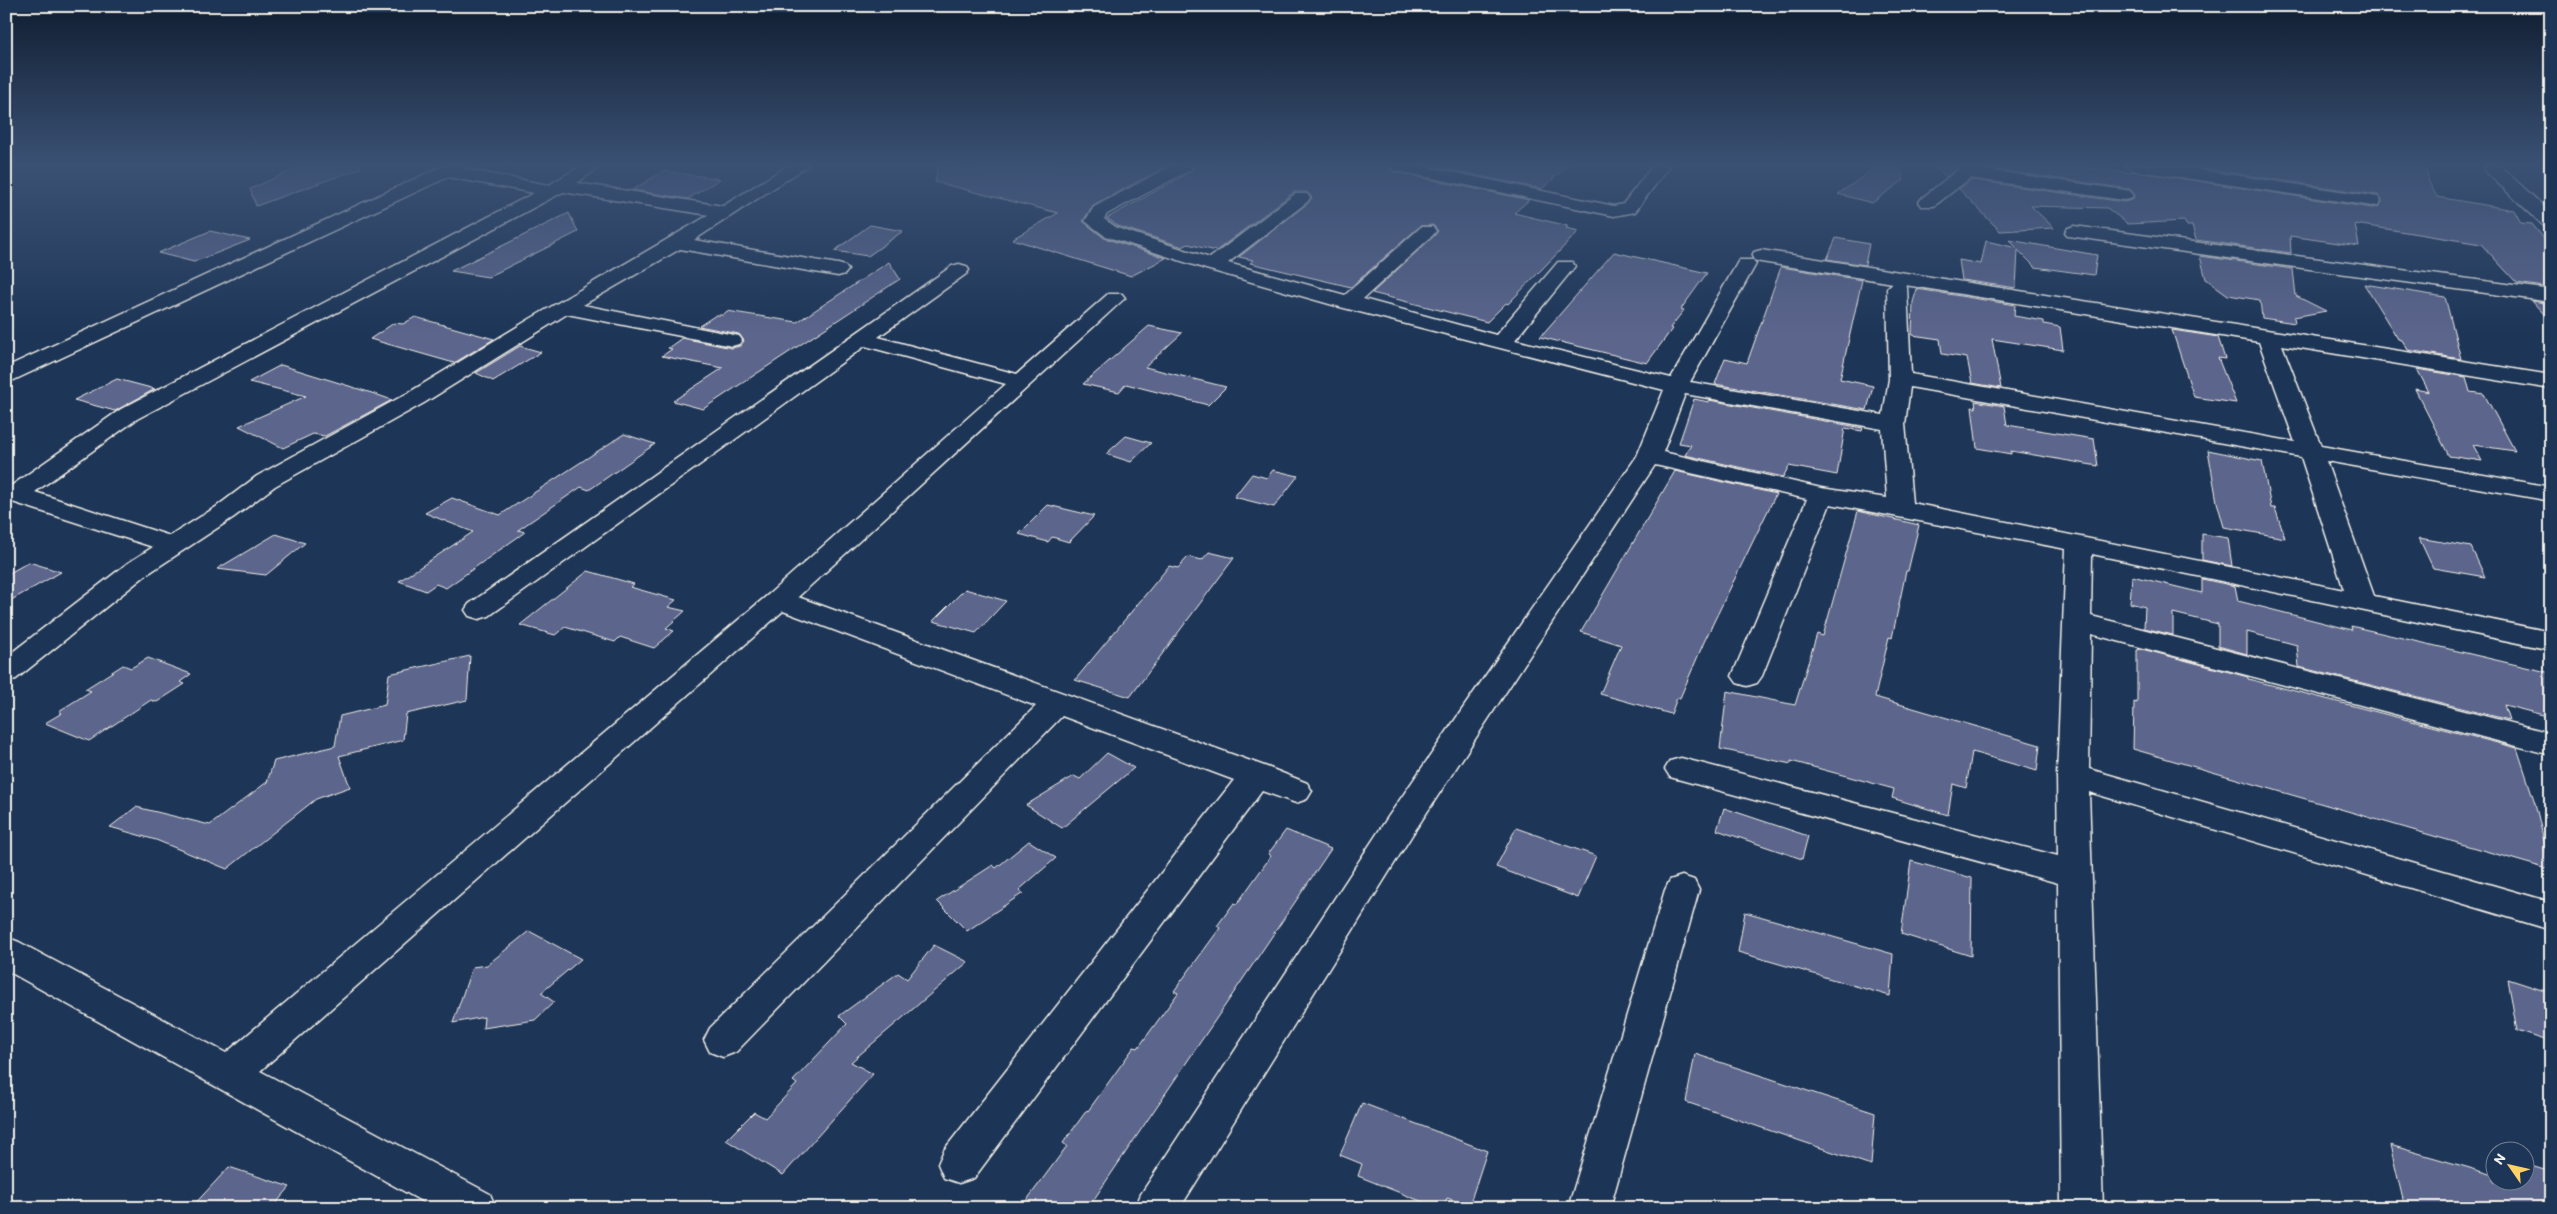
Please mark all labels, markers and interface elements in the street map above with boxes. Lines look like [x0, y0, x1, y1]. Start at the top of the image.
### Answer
north arrow [2484, 1142, 2534, 1192]
text: N [2490, 1150, 2509, 1168]

